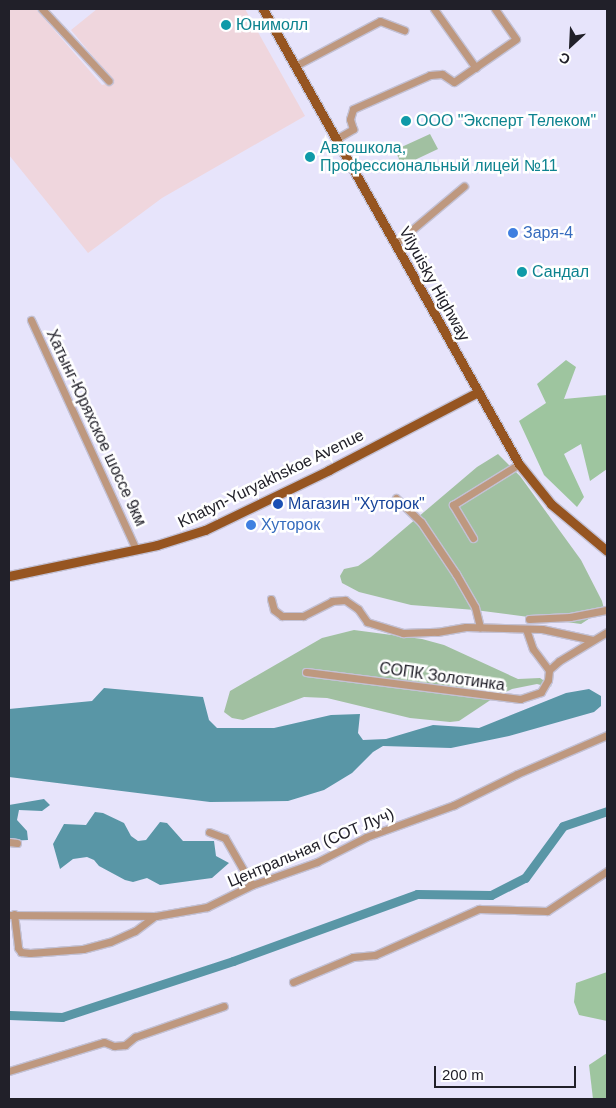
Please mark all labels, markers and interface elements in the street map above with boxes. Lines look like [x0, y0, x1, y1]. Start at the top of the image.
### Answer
place label: Юнимолл [236, 15, 308, 35]
marker: Юнимолл [220, 19, 232, 31]
north arrow [546, 20, 596, 70]
text: С [557, 49, 573, 68]
place label: ООО "Эксперт Телеком" [416, 111, 596, 131]
marker: ООО "Эксперт Телеком" [400, 115, 412, 127]
place label: Автошкола, Профессиональный лицей №11 [320, 138, 558, 176]
marker: Автошкола, Профессиональный лицей №11 [304, 151, 316, 163]
street label: Vilyuisky Highway [395, 223, 473, 345]
place label: Заря-4 [523, 223, 573, 243]
marker: Заря-4 [507, 227, 519, 239]
place label: Сандал [532, 262, 589, 282]
marker: Сандал [516, 266, 528, 278]
street label: Хатынг-Юряхское шоссе 9км [42, 327, 150, 529]
street label: Khatyn-Yuryakhskoe Avenue [175, 425, 367, 533]
place label: Магазин "Хуторок" [288, 494, 425, 514]
marker: Магазин "Хуторок" [272, 498, 284, 510]
place label: Хуторок [261, 515, 320, 535]
marker: Хуторок [245, 519, 257, 531]
street label: СОПК Золотинка [378, 659, 506, 695]
street label: Центральная (СОТ Луч) [225, 804, 397, 892]
scale bar [436, 1056, 578, 1088]
text: 200 m [442, 1066, 484, 1083]

